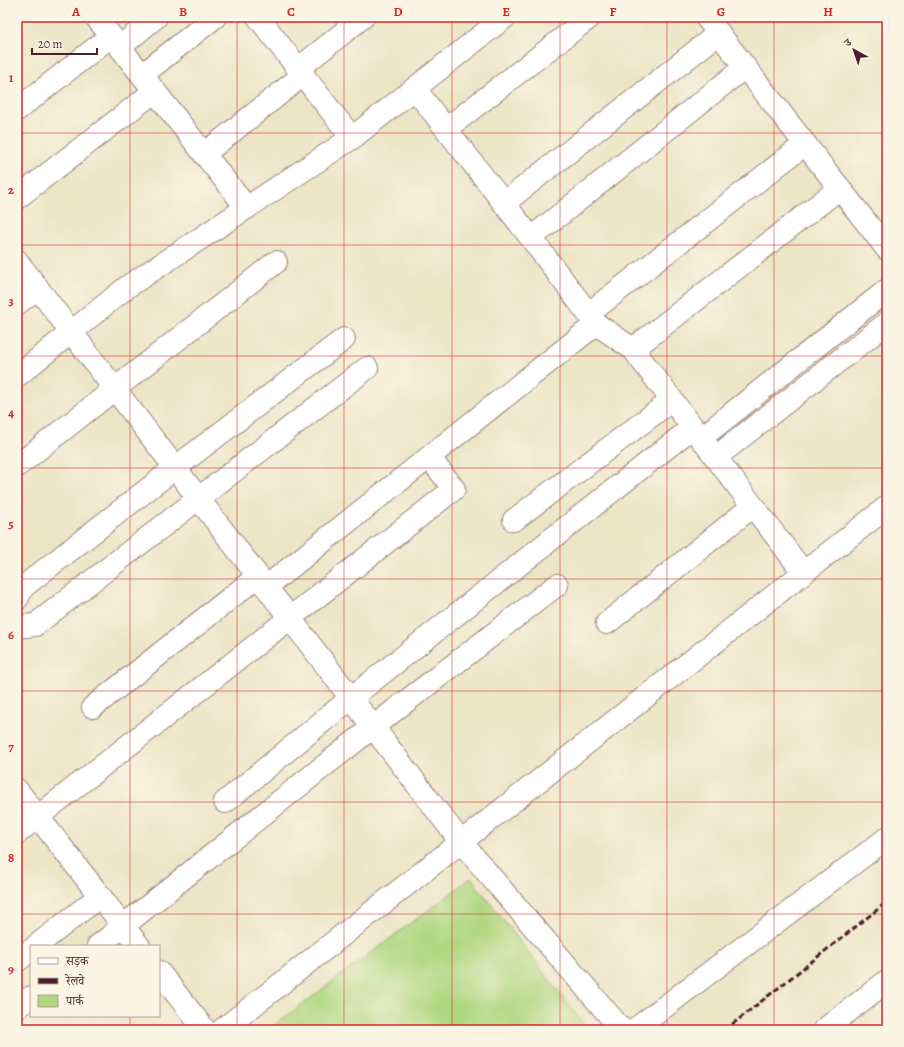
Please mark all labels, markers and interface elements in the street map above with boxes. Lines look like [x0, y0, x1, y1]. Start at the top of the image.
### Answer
text: A [71, 3, 81, 20]
text: B [179, 3, 187, 20]
text: C [287, 3, 295, 20]
text: D [393, 3, 403, 20]
text: E [502, 3, 510, 20]
text: F [610, 3, 617, 20]
text: G [717, 3, 725, 20]
text: H [823, 3, 833, 20]
scale bar [32, 30, 97, 56]
north arrow [834, 30, 874, 70]
text: उ [840, 34, 856, 51]
text: 20 m [38, 36, 62, 52]
text: 1 [9, 69, 14, 86]
text: 2 [8, 181, 15, 198]
text: 3 [8, 292, 14, 309]
text: 4 [8, 404, 14, 421]
text: 5 [8, 515, 14, 532]
text: 6 [8, 626, 14, 643]
text: 7 [8, 738, 14, 755]
text: 8 [8, 849, 14, 866]
legend [30, 945, 160, 1017]
text: सड़क [65, 953, 90, 969]
text: 9 [8, 961, 14, 978]
text: रेलवे [64, 973, 85, 989]
text: पार्क [65, 993, 85, 1009]

